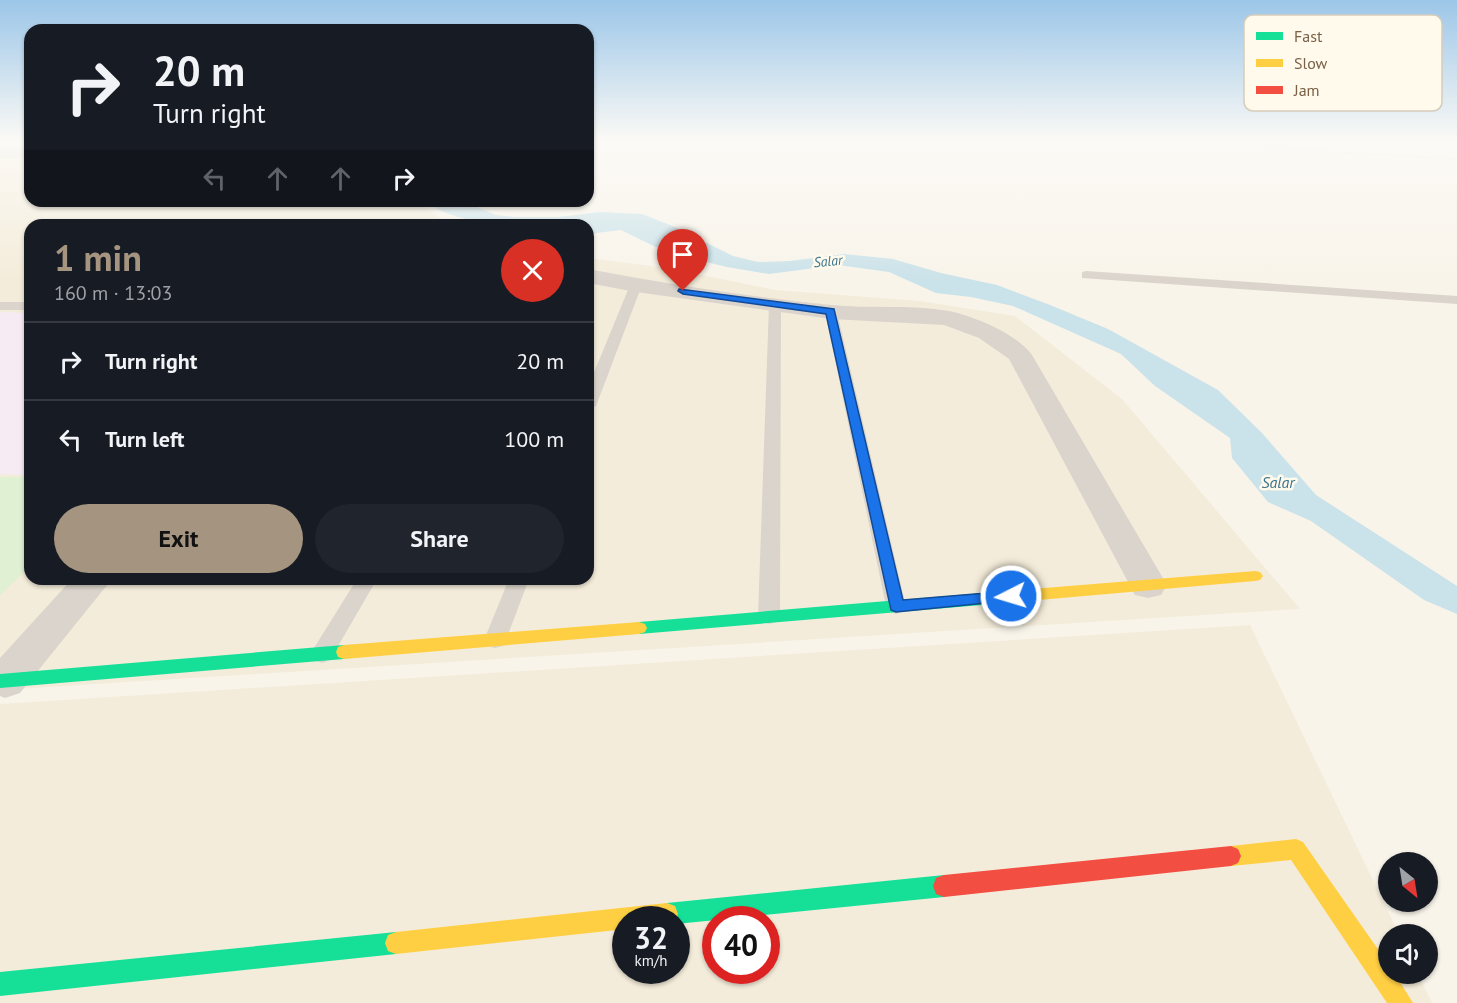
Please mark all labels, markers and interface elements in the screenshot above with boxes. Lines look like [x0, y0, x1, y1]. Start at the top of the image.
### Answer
legend [1244, 15, 1442, 111]
text: Fast [1294, 26, 1323, 46]
text: 20 m [153, 43, 245, 98]
icon: right [54, 48, 132, 126]
text: Slow [1294, 53, 1328, 73]
text: Jam [1293, 80, 1320, 100]
text: Turn right [153, 96, 266, 130]
icon: left [198, 162, 231, 195]
icon: ahead [261, 162, 294, 195]
icon: ahead [324, 162, 357, 195]
icon: right [387, 162, 420, 195]
pin [657, 229, 708, 291]
text: 1 min [54, 234, 142, 281]
icon: arrive [666, 238, 699, 271]
button: close [501, 239, 564, 302]
water label: Salar [813, 251, 845, 271]
text: 160 m · 13:03 [54, 280, 172, 306]
icon: right [54, 345, 87, 378]
text: Turn right [105, 347, 197, 375]
text: 20 m [516, 347, 564, 375]
icon: left [54, 423, 87, 456]
text: Turn left [105, 425, 185, 453]
text: 100 m [504, 425, 564, 453]
water label: Salar [1261, 472, 1296, 492]
button: Exit [54, 504, 303, 573]
button: Share [315, 504, 564, 573]
position arrow [979, 564, 1043, 628]
north arrow [1378, 852, 1438, 912]
map controls [1378, 852, 1438, 984]
speed limit sign: 40 [702, 906, 780, 984]
text: 32 [634, 918, 668, 957]
button: sound [1378, 924, 1438, 984]
text: km/h [635, 951, 667, 970]

